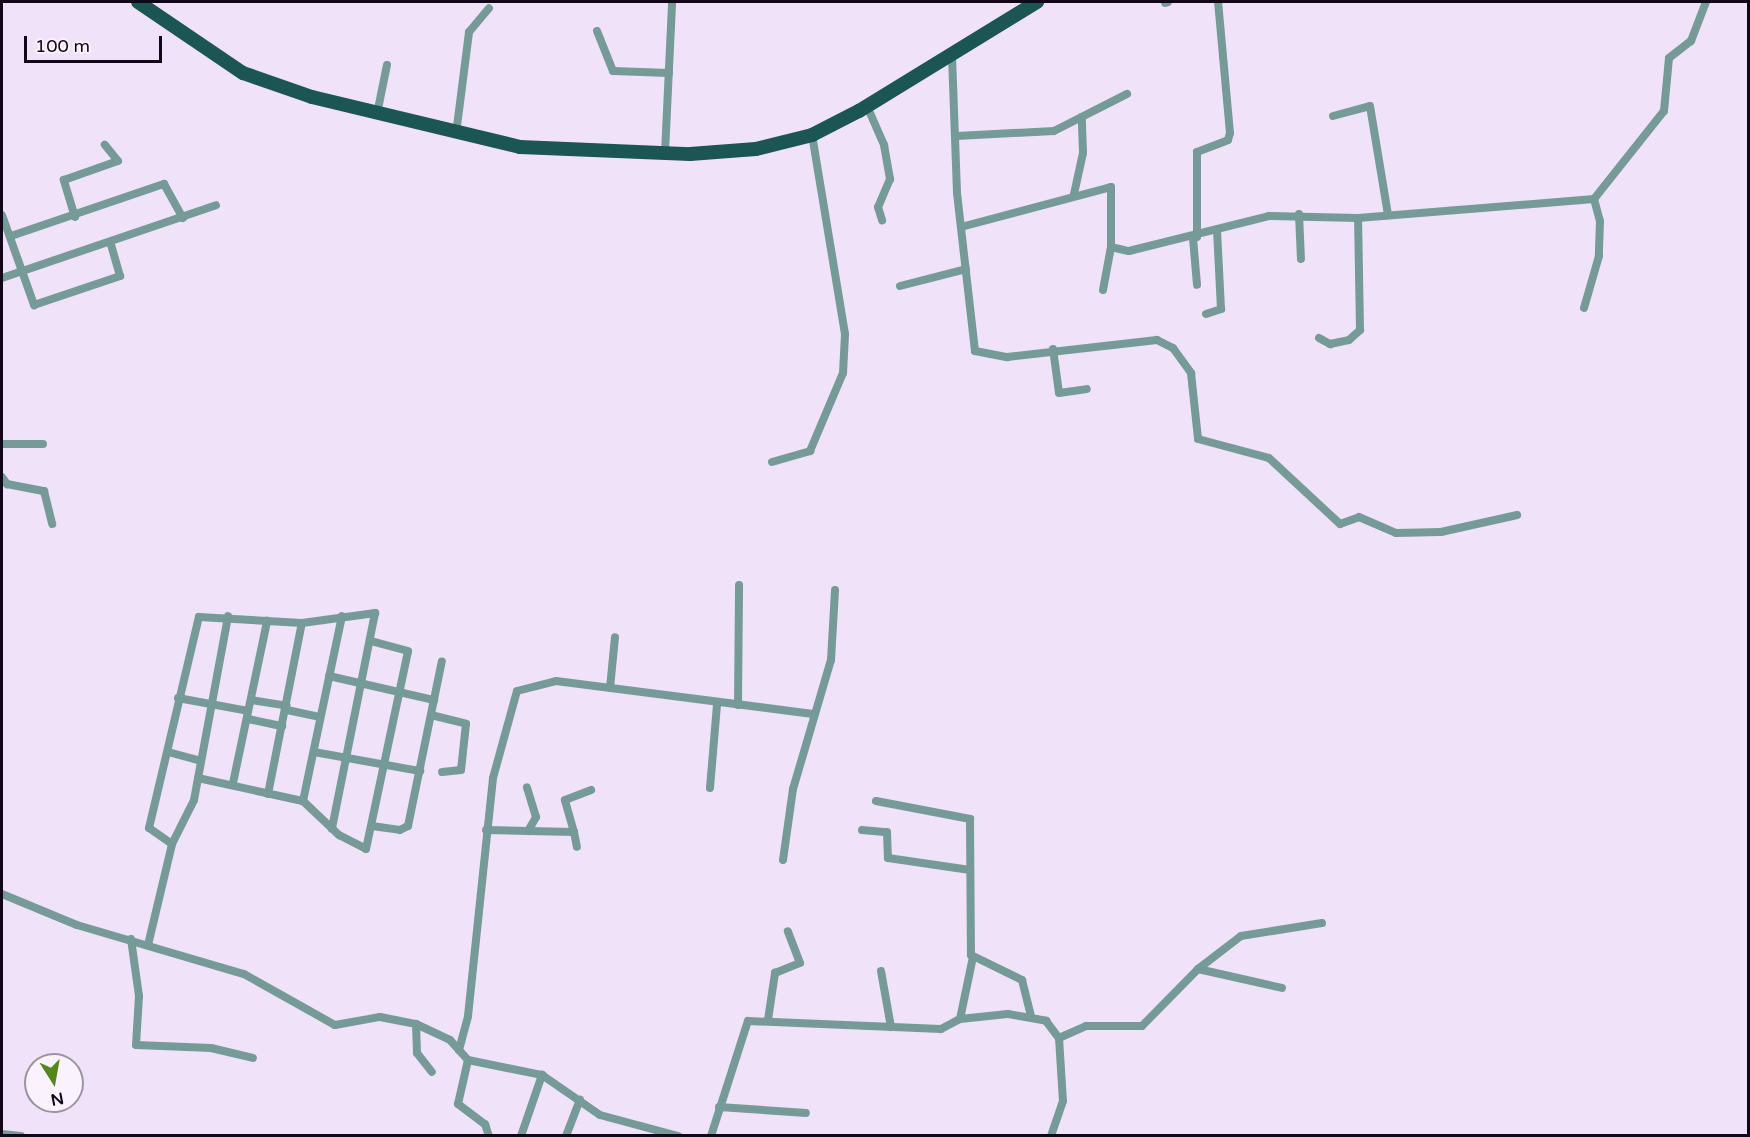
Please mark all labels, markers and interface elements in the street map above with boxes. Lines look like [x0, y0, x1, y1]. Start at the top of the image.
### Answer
scale bar [27, 24, 165, 62]
text: 100 m [35, 35, 90, 57]
north arrow [24, 1053, 84, 1113]
text: N [49, 1088, 65, 1110]

